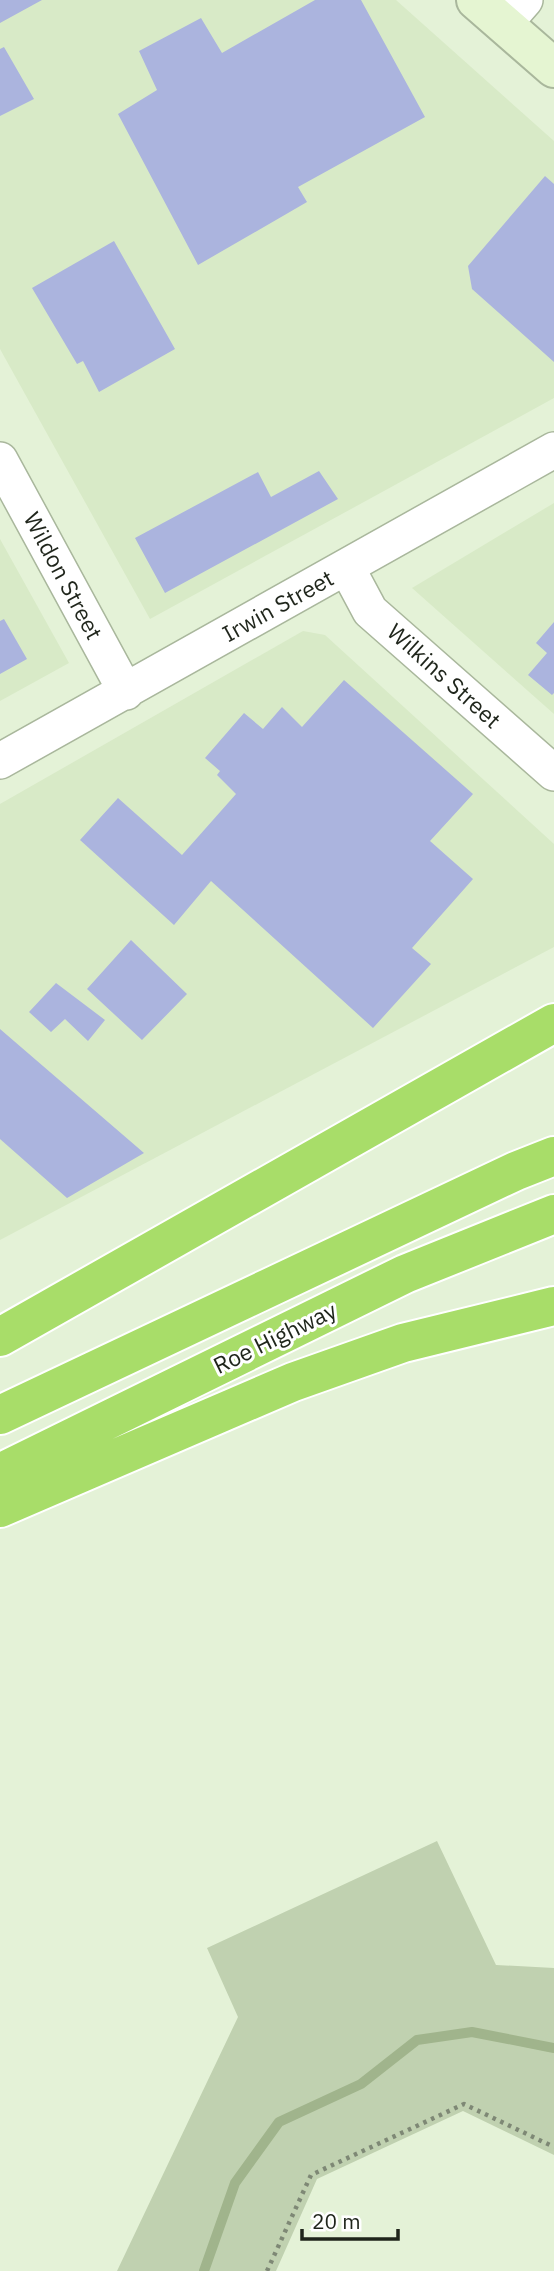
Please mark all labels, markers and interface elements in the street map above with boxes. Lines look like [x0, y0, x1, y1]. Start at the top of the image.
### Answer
street label: Wildon Street [18, 507, 110, 645]
street label: Irwin Street [217, 562, 338, 648]
street label: Wilkins Street [381, 616, 508, 734]
street label: Roe Highway [208, 1294, 342, 1380]
scale bar [302, 2198, 398, 2242]
text: 20 m [312, 2207, 361, 2235]

